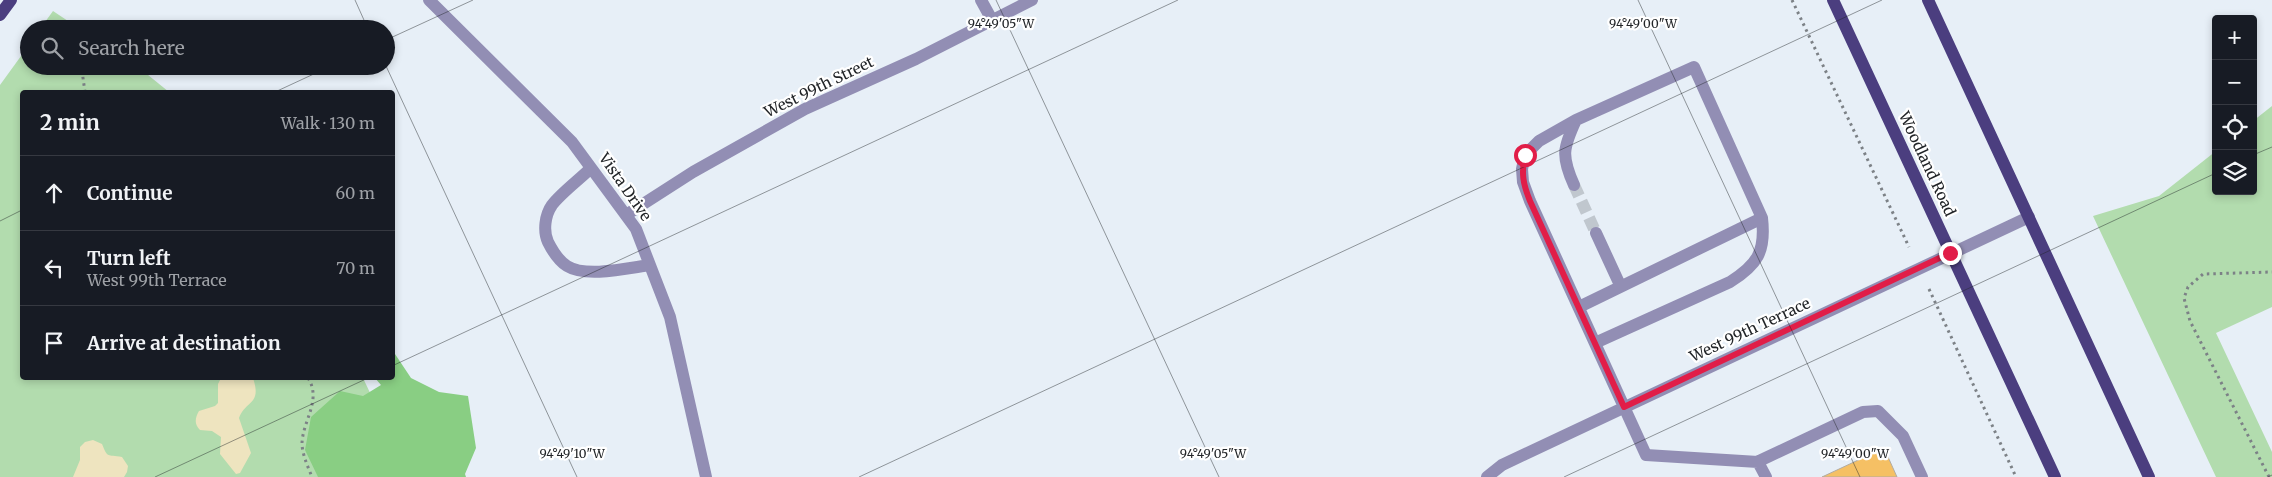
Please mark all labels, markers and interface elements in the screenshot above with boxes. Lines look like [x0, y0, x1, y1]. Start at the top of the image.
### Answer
map controls [2212, 15, 2257, 195]
button: + [2212, 15, 2257, 60]
text: 94°49'05"W [968, 16, 1035, 31]
text: 94°49'00"W [1609, 16, 1678, 31]
search box [20, 20, 395, 75]
icon: search [38, 34, 66, 62]
text: Search here [78, 36, 185, 60]
street label: West 99th Street [760, 52, 877, 122]
button: − [2212, 60, 2257, 105]
button: locate [2212, 105, 2257, 150]
street label: Woodland Road [1894, 108, 1960, 219]
text: 2 min [40, 109, 100, 136]
text: Walk · 130 m [281, 113, 375, 133]
route start [1514, 144, 1537, 167]
street label: Vista Drive [595, 148, 656, 224]
button: layers [2212, 150, 2257, 195]
icon: ahead [40, 179, 68, 207]
text: Continue [87, 181, 173, 205]
text: 60 m [335, 183, 375, 203]
route end [1939, 242, 1962, 265]
text: Turn left [87, 246, 171, 270]
icon: left [40, 254, 68, 282]
text: 70 m [336, 258, 375, 278]
text: West 99th Terrace [87, 270, 227, 290]
street label: West 99th Terrace [1686, 293, 1813, 366]
icon: arrive [40, 329, 68, 357]
text: Arrive at destination [87, 331, 281, 355]
text: 94°49'10"W [539, 446, 606, 461]
text: 94°49'05"W [1180, 446, 1247, 461]
text: 94°49'00"W [1821, 446, 1890, 461]

